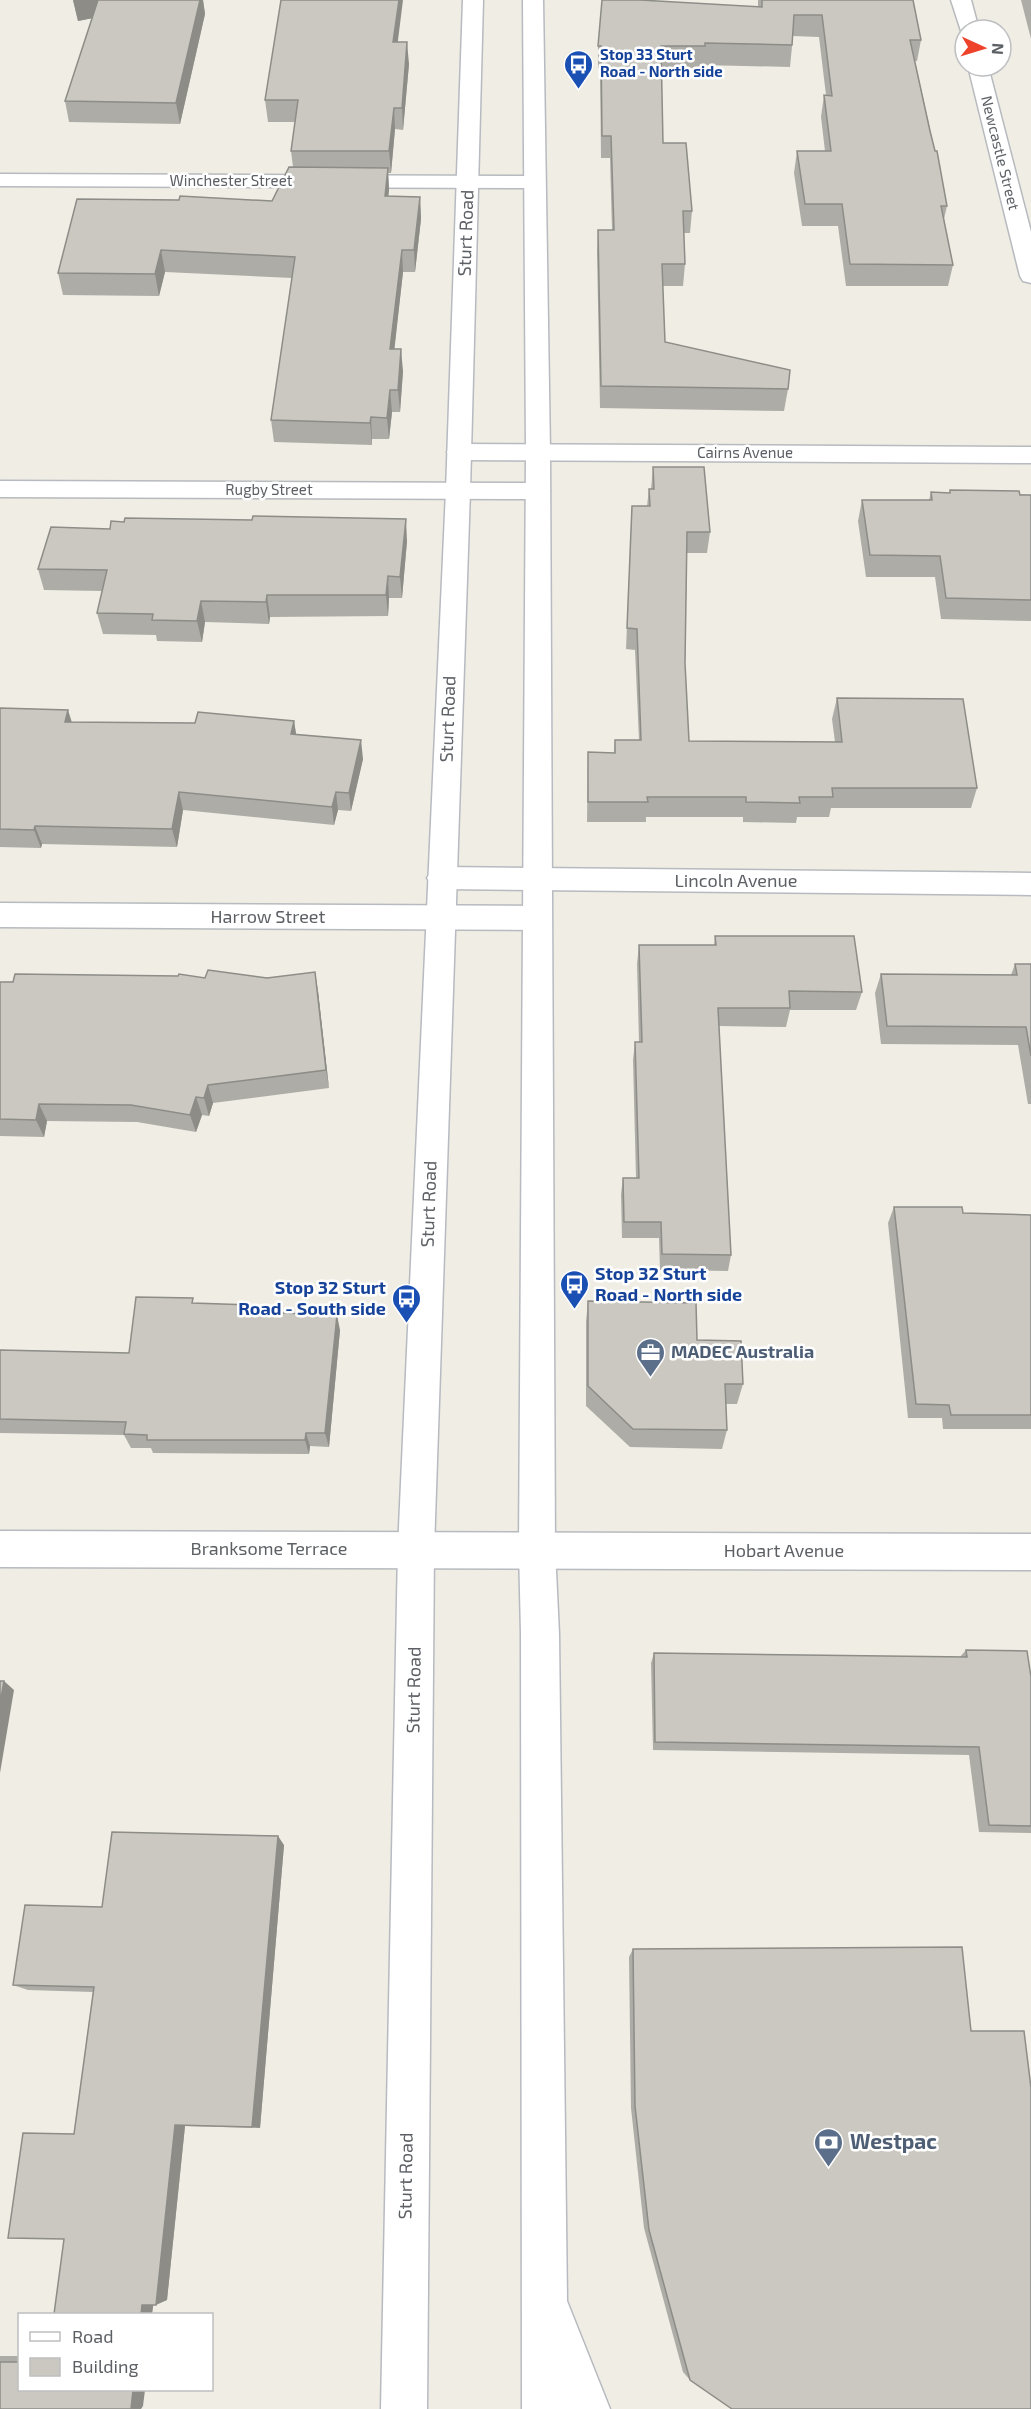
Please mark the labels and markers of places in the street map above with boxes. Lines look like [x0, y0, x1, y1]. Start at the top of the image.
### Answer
place label: Stop 33 Sturt Road - North side [600, 45, 723, 80]
bus stop icon: Stop 33 Sturt Road - North side [563, 48, 595, 90]
place label: Stop 32 Sturt Road - North side [595, 1262, 742, 1305]
bus stop icon: Stop 32 Sturt Road - North side [558, 1268, 590, 1310]
place label: Stop 32 Sturt Road - South side [238, 1276, 387, 1319]
bus stop icon: Stop 32 Sturt Road - South side [391, 1282, 423, 1324]
office icon: MADEC Australia [634, 1336, 666, 1378]
place label: MADEC Australia [671, 1340, 814, 1362]
bank icon: Westpac [813, 2126, 845, 2168]
place label: Westpac [850, 2128, 937, 2153]

